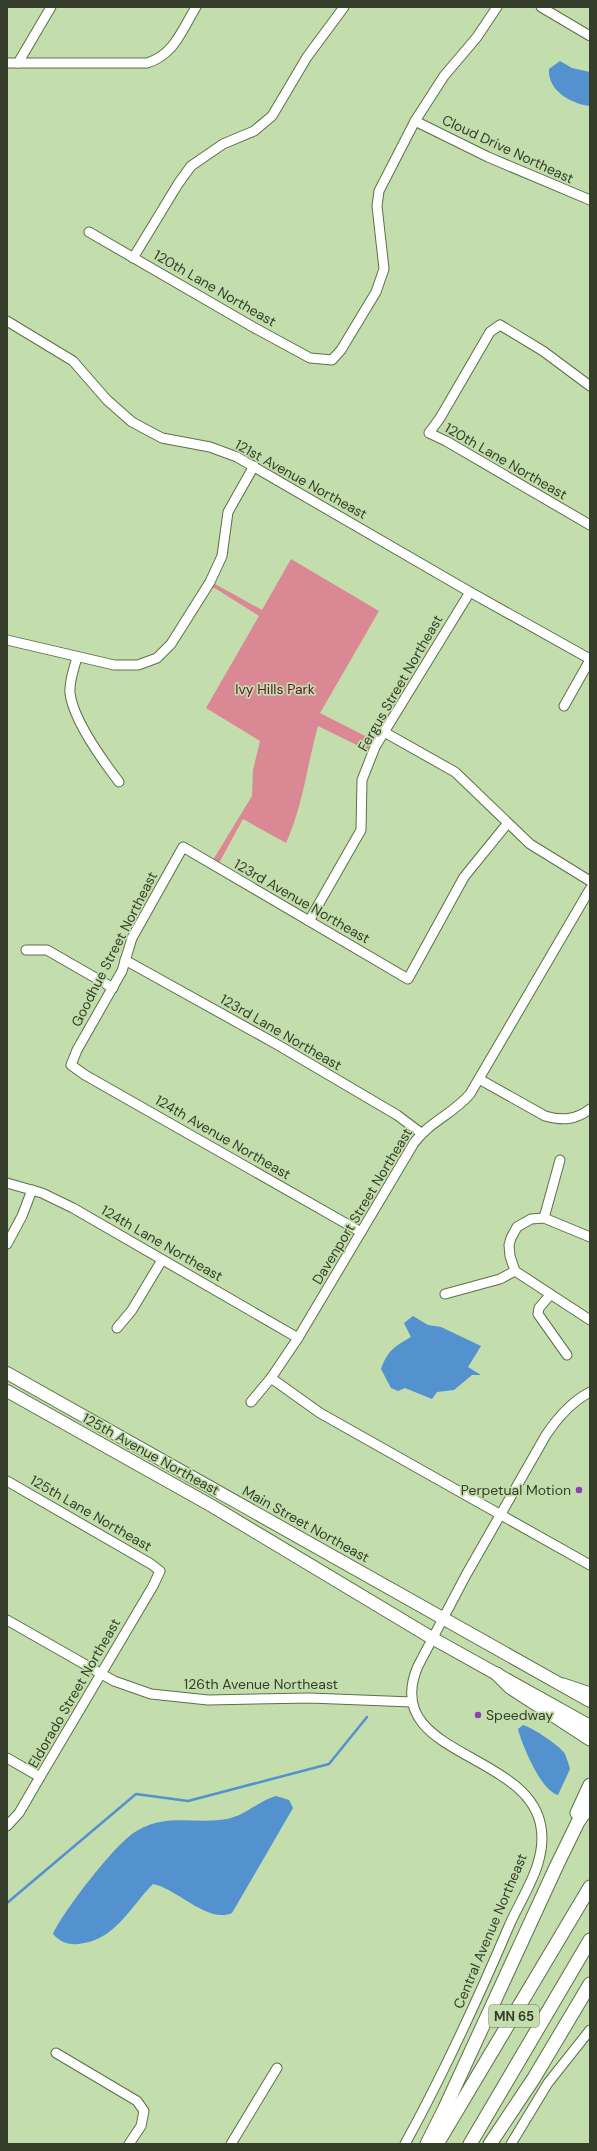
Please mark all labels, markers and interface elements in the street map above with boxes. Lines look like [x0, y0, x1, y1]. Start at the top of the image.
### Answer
street label: Cloud Drive Northeast [439, 111, 577, 187]
street label: 120th Lane Northeast [151, 246, 279, 330]
street label: 120th Lane Northeast [442, 419, 570, 503]
street label: 121st Avenue Northeast [232, 435, 370, 523]
street label: Fergus Street Northeast [354, 612, 446, 754]
park label: Ivy Hills Park [235, 680, 315, 698]
street label: 123rd Avenue Northeast [231, 855, 373, 947]
street label: Goodhue Street Northeast [67, 868, 161, 1030]
street label: 123rd Lane Northeast [217, 990, 345, 1074]
street label: 124th Avenue Northeast [152, 1091, 294, 1183]
street label: Davenport Street Northeast [308, 1125, 416, 1287]
street label: 124th Lane Northeast [98, 1201, 226, 1285]
street label: 125th Avenue Northeast [79, 1409, 223, 1499]
street label: 125th Lane Northeast [27, 1471, 155, 1555]
place label: Perpetual Motion [461, 1481, 571, 1499]
street label: Main Street Northeast [239, 1482, 373, 1566]
marker: Perpetual Motion [574, 1485, 584, 1495]
street label: Eldorado Street Northeast [24, 1615, 124, 1771]
street label: 126th Avenue Northeast [184, 1675, 338, 1693]
place label: Speedway [486, 1706, 553, 1724]
marker: Speedway [473, 1710, 483, 1720]
street label: Central Avenue Northeast [449, 1851, 531, 2011]
road number: MN 65 [489, 2005, 539, 2027]

